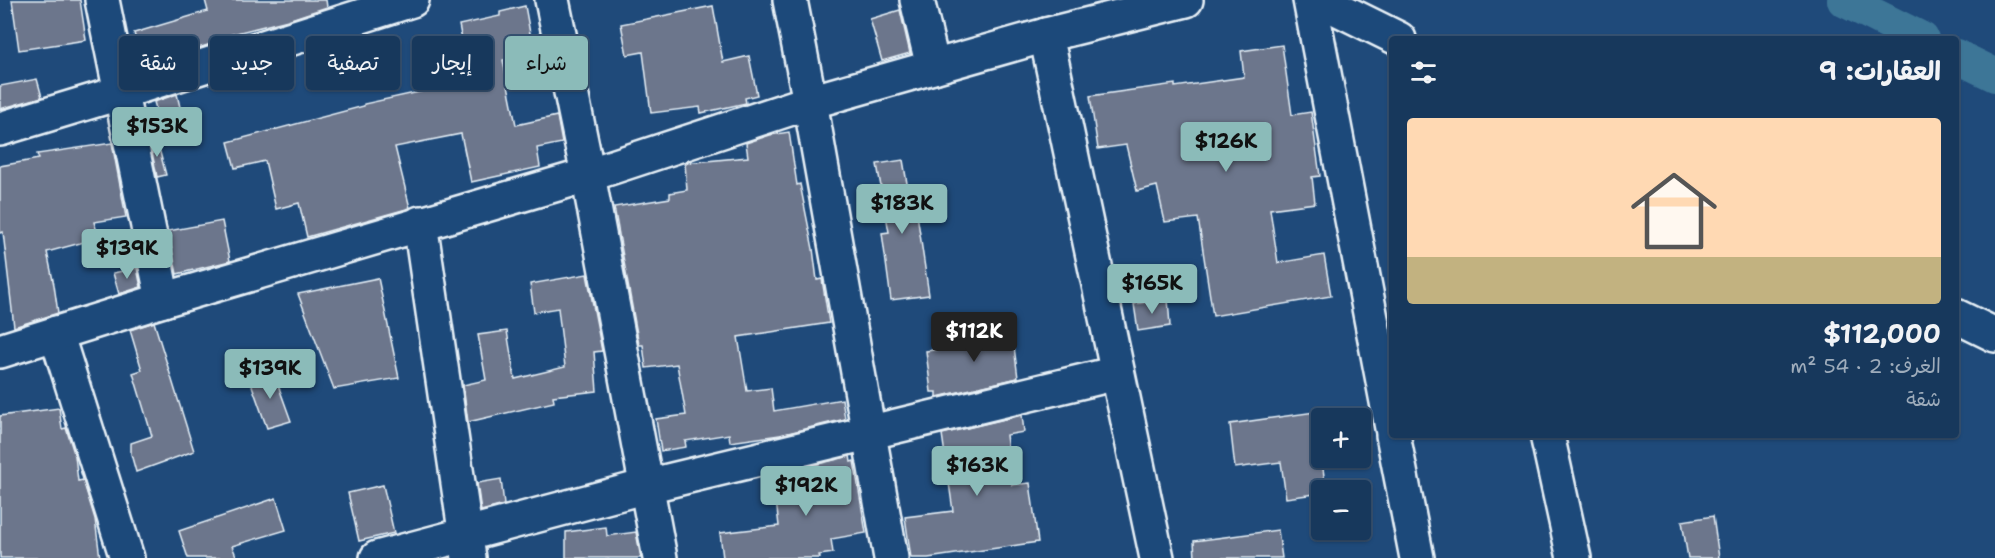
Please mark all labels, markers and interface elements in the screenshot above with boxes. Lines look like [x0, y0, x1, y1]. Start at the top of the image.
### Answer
chip: شقة [119, 36, 198, 90]
chip: جديد [210, 36, 294, 90]
chip: تصفية [306, 36, 400, 90]
chip: إيجار [412, 36, 493, 90]
chip: شراء [505, 36, 588, 90]
text: العقارات: 9 [1819, 53, 1941, 88]
icon: filters [1407, 56, 1440, 89]
pin: $153K [115, 107, 199, 158]
text: $153K [126, 113, 188, 139]
pin: $126K [1184, 122, 1268, 173]
text: $126K [1195, 128, 1257, 154]
icon: home [1620, 157, 1728, 265]
pin: $183K [860, 184, 944, 235]
text: $183K [870, 190, 934, 216]
pin: $139K [85, 229, 169, 280]
text: $139K [96, 235, 158, 261]
pin: $165K [1110, 264, 1194, 315]
text: $165K [1121, 270, 1183, 296]
pin: $112K [932, 312, 1016, 363]
text: $112,000 [1823, 316, 1941, 351]
text: $112K [945, 318, 1003, 344]
pin: $139K [228, 349, 312, 400]
text: الغرف: 2 · 54 m² [1790, 353, 1941, 379]
text: $139K [239, 355, 301, 381]
text: شقة [1906, 386, 1941, 412]
map controls [1311, 408, 1371, 540]
button: + [1311, 408, 1371, 468]
pin: $163K [935, 446, 1019, 497]
text: $163K [946, 452, 1008, 478]
pin: $192K [764, 466, 848, 517]
text: $192K [774, 472, 838, 498]
button: − [1311, 480, 1371, 540]

